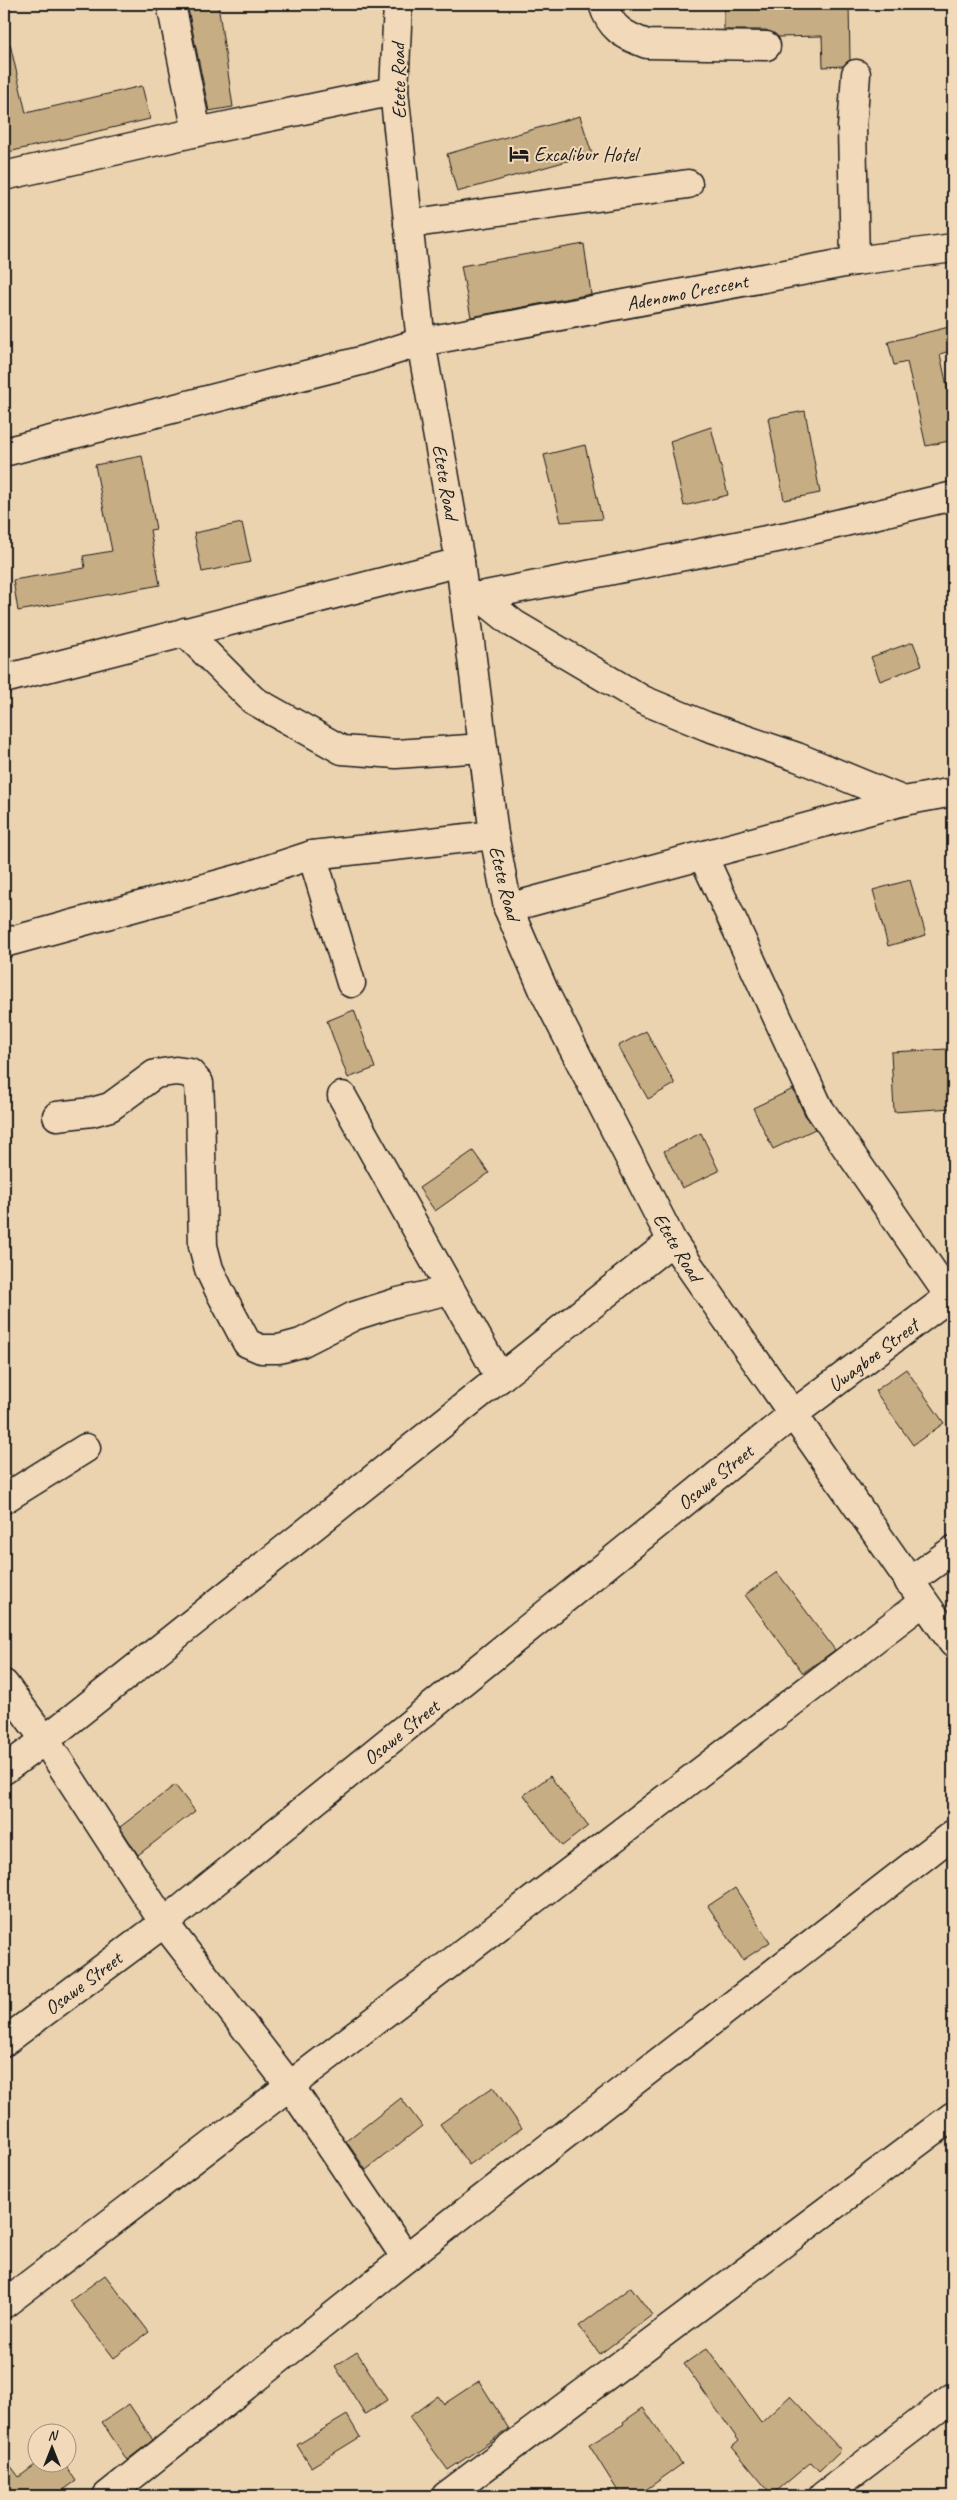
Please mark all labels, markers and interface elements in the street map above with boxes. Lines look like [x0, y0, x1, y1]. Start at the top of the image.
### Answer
street label: Etete Road [385, 40, 412, 119]
place label: Excalibur Hotel [534, 142, 641, 167]
hotel icon: Excalibur Hotel [508, 143, 530, 165]
street label: Adenomo Crescent [624, 268, 752, 317]
street label: Etete Road [427, 443, 465, 525]
street label: Etete Road [483, 843, 527, 926]
street label: Etete Road [647, 1208, 709, 1289]
street label: Uwagboe Street [823, 1311, 926, 1397]
street label: Osawe Street [672, 1438, 760, 1516]
street label: Osawe Street [358, 1693, 446, 1771]
street label: Osawe Street [40, 1945, 129, 2021]
north arrow [28, 2422, 78, 2472]
text: N [48, 2427, 59, 2444]

